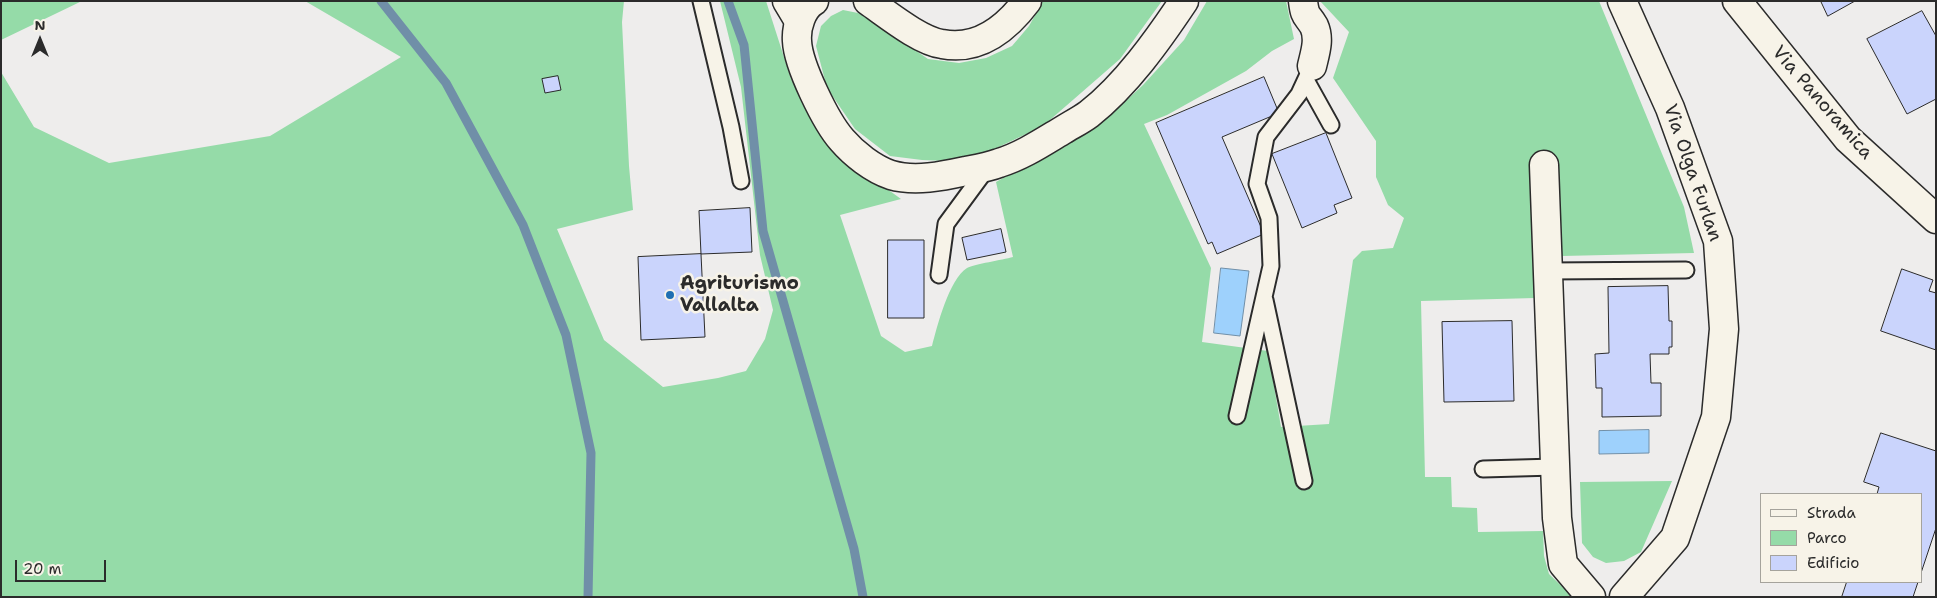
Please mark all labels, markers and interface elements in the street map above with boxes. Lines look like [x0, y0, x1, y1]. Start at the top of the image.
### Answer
north arrow [15, 15, 65, 65]
text: N [34, 16, 46, 34]
street label: Via Panoramica [1767, 42, 1877, 164]
street label: Via Olga Furlan [1658, 101, 1726, 245]
place label: Agriturismo Vallalta [680, 273, 799, 317]
marker: Agriturismo Vallalta [664, 289, 676, 301]
legend [1760, 493, 1922, 583]
text: Strada [1807, 503, 1856, 523]
text: Parco [1807, 528, 1847, 548]
scale bar [18, 550, 109, 582]
text: Edificio [1807, 553, 1859, 573]
text: 20 m [23, 559, 62, 579]

